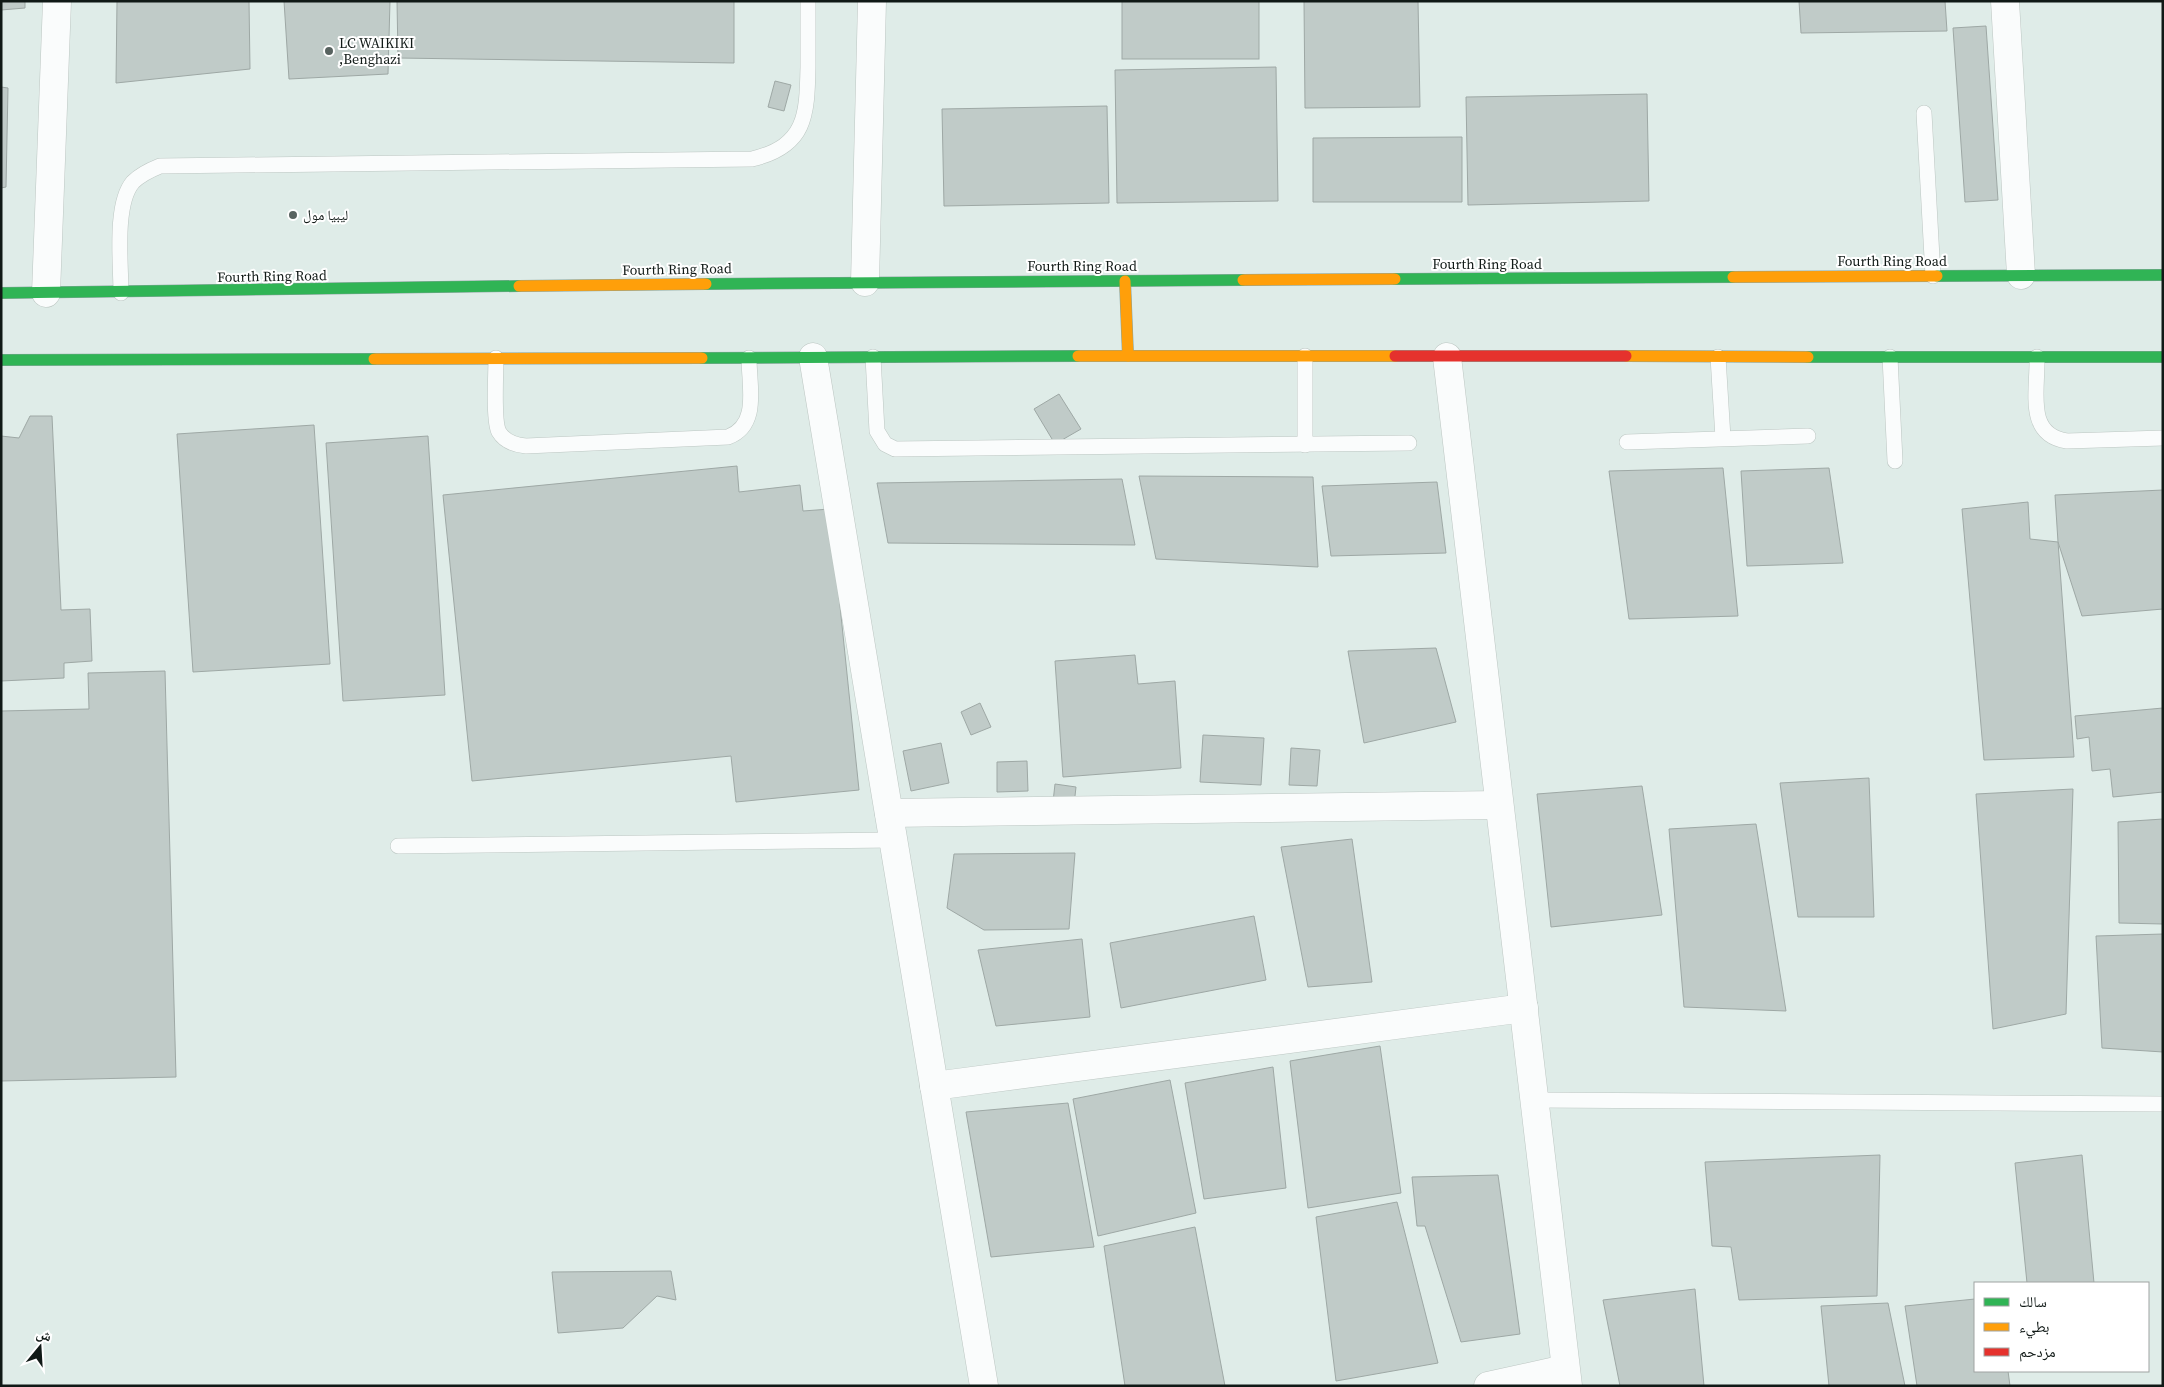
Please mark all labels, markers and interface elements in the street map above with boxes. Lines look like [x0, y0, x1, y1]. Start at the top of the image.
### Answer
place label: LC WAIKIKI ,Benghazi [339, 33, 414, 69]
marker: LC WAIKIKI ,Benghazi [323, 45, 335, 57]
place label: ليبيا مول [303, 205, 348, 225]
marker: ليبيا مول [287, 209, 299, 221]
street label: Fourth Ring Road [1837, 251, 1947, 271]
street label: Fourth Ring Road [1432, 254, 1542, 274]
street label: Fourth Ring Road [1027, 256, 1137, 276]
street label: Fourth Ring Road [622, 258, 732, 280]
street label: Fourth Ring Road [217, 265, 327, 287]
legend [1974, 1282, 2149, 1372]
text: سالك [2019, 1291, 2047, 1312]
text: بطيء [2019, 1316, 2049, 1339]
north arrow [15, 1322, 65, 1372]
text: ش [34, 1323, 54, 1346]
text: مزدحم [2019, 1341, 2056, 1362]

